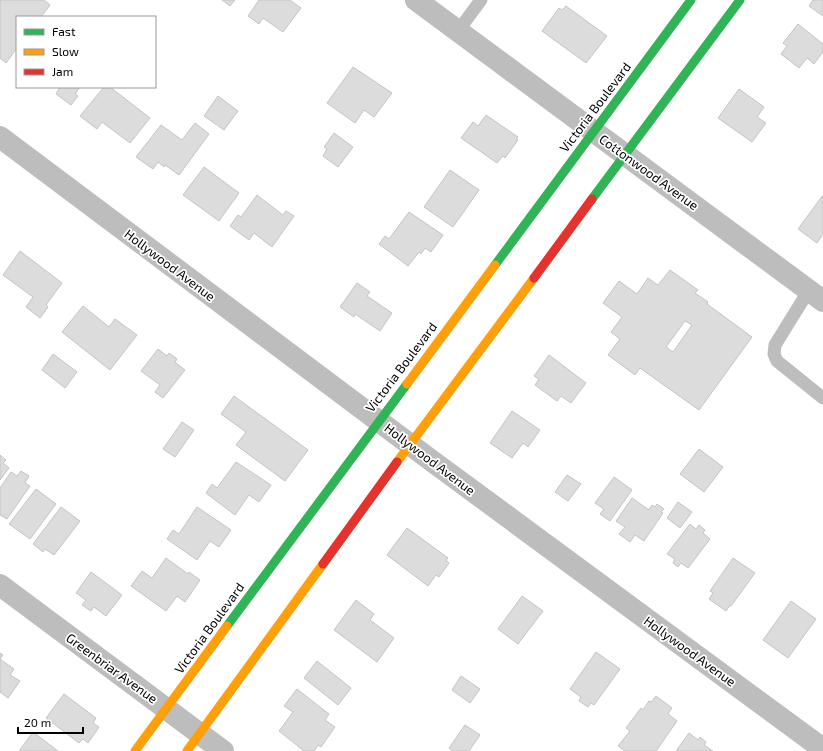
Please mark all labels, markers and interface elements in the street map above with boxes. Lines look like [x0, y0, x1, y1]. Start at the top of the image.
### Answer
legend [16, 16, 156, 88]
text: Fast [52, 24, 76, 38]
text: Slow [52, 44, 79, 58]
street label: Victoria Boulevard [556, 59, 634, 155]
text: Jam [52, 64, 73, 78]
street label: Cottonwood Avenue [596, 131, 702, 213]
street label: Hollywood Avenue [121, 226, 219, 304]
street label: Victoria Boulevard [362, 319, 440, 415]
street label: Hollywood Avenue [381, 420, 479, 498]
street label: Victoria Boulevard [171, 579, 247, 677]
street label: Hollywood Avenue [641, 612, 739, 690]
street label: Greenbriar Avenue [63, 630, 161, 706]
scale bar [18, 709, 83, 735]
text: 20 m [24, 715, 51, 729]

